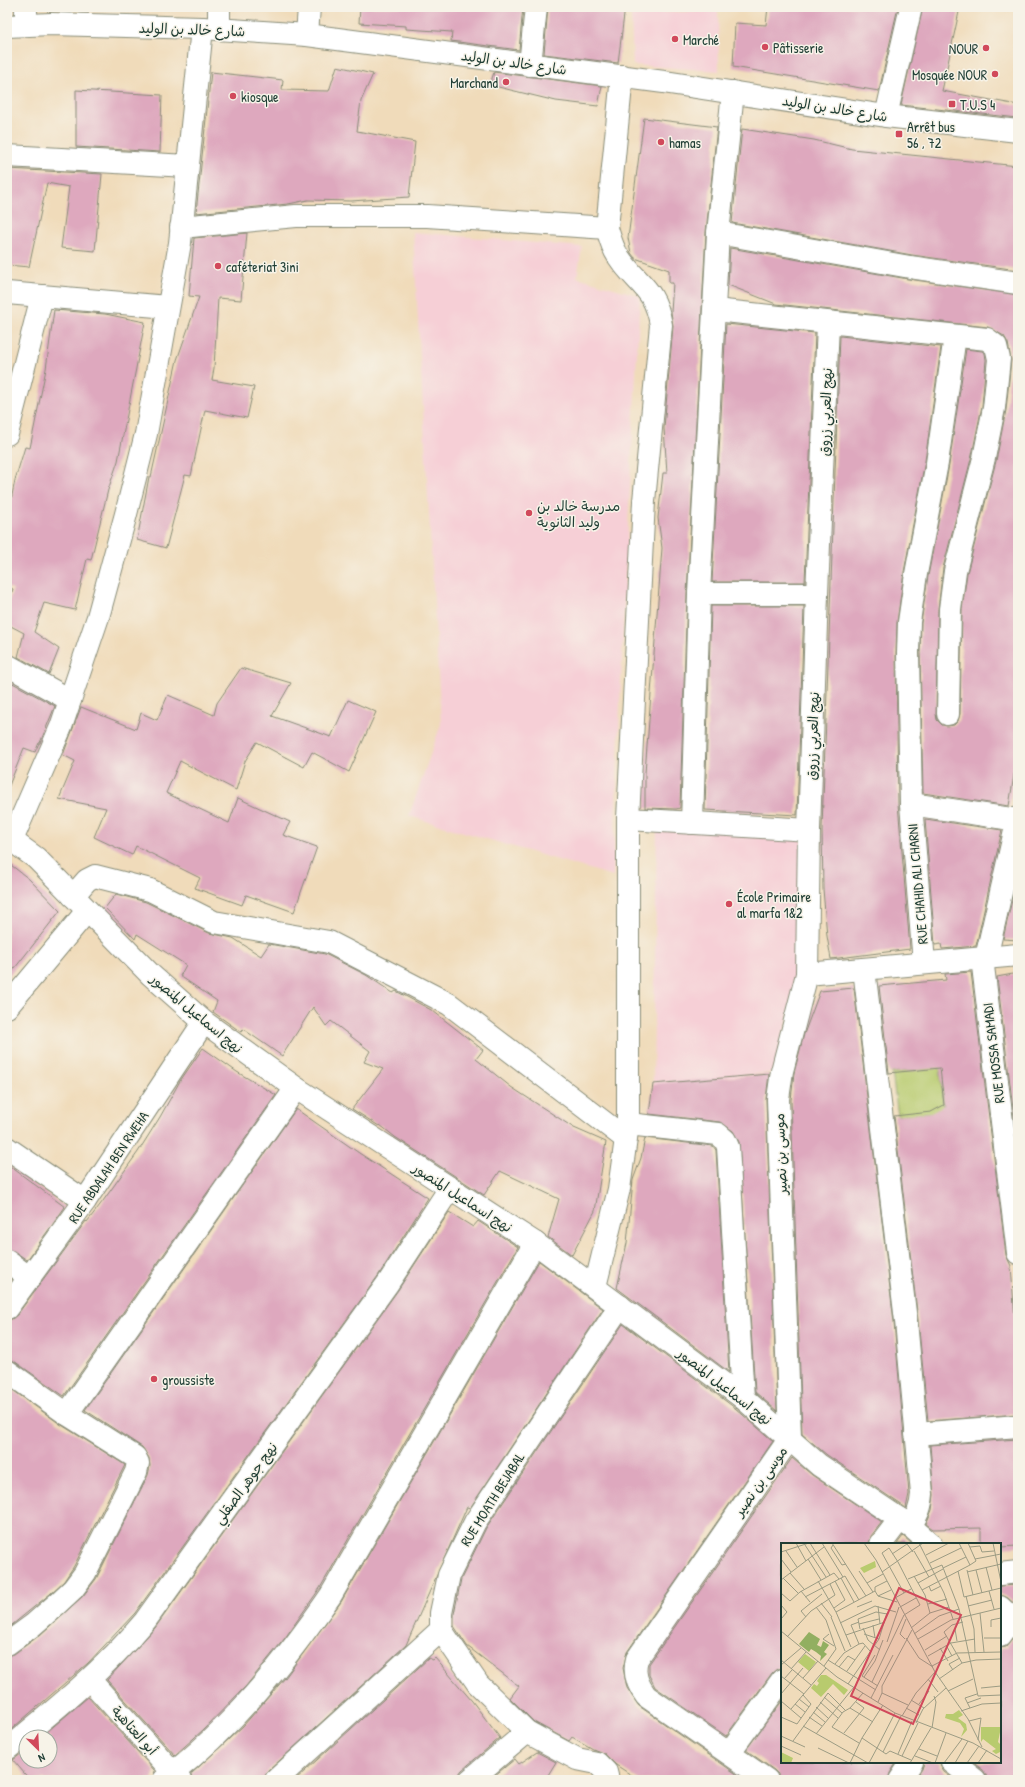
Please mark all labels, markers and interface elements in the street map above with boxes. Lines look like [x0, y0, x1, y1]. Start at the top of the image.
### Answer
street label: شارع خالد بن الوليد [138, 18, 246, 41]
place label: Marché [683, 30, 720, 49]
marker: Marché [670, 34, 680, 44]
place label: Pâtisserie [773, 38, 824, 57]
place label: NOUR [949, 39, 978, 58]
marker: Pâtisserie [760, 42, 770, 52]
marker: NOUR [981, 43, 991, 53]
street label: شارع خالد بن الوليد [460, 45, 568, 80]
place label: Mosquée NOUR [912, 65, 987, 85]
marker: Mosquée NOUR [990, 69, 1000, 79]
place label: Marchand [450, 73, 499, 92]
marker: Marchand [501, 77, 511, 87]
place label: kiosque [241, 87, 279, 107]
street label: شارع خالد بن الوليد [781, 90, 889, 127]
marker: kiosque [228, 91, 238, 101]
place label: T.U.S 4 [960, 95, 995, 114]
marker: T.U.S 4 [947, 99, 957, 109]
place label: Arrêt bus 56 , 72 [907, 117, 955, 152]
marker: Arrêt bus 56 , 72 [894, 129, 904, 139]
place label: hamas [669, 133, 701, 152]
marker: hamas [656, 137, 666, 147]
place label: caféteriat 3ini [226, 257, 299, 276]
marker: caféteriat 3ini [213, 261, 223, 271]
street label: نهج العربي زروق [814, 367, 840, 457]
place label: مدرسة خالد بن وليد الثانوية [537, 496, 620, 532]
marker: مدرسة خالد بن وليد الثانوية [524, 508, 534, 518]
street label: نهج العربي زروق [801, 691, 827, 781]
street label: RUE CHAHID ALI CHARNI [902, 823, 932, 945]
place label: École Primaire al marfa 1&2 [737, 887, 812, 922]
marker: École Primaire al marfa 1&2 [724, 899, 734, 909]
street label: نهج اسماعيل المنصور [145, 968, 247, 1058]
street label: RUE MOSSA SAMADI [977, 1002, 1009, 1104]
street label: RUE ABDALAH BEN RWEHA [63, 1107, 153, 1227]
street label: موسى بن نصير [769, 1113, 791, 1196]
street label: نهج اسماعيل المنصور [408, 1157, 516, 1237]
street label: نهج اسماعيل المنصور [672, 1342, 776, 1430]
place label: groussiste [162, 1370, 215, 1390]
marker: groussiste [149, 1374, 159, 1384]
street label: نهج جوهر الصقلي [209, 1438, 285, 1530]
street label: موسى بن نصير [728, 1442, 791, 1521]
street label: RUE MOATH BEJABAL [456, 1449, 528, 1549]
inset map [781, 1543, 1001, 1763]
street label: أبو العتاهية [108, 1701, 163, 1759]
north arrow [18, 1729, 58, 1769]
text: N [36, 1751, 48, 1766]

